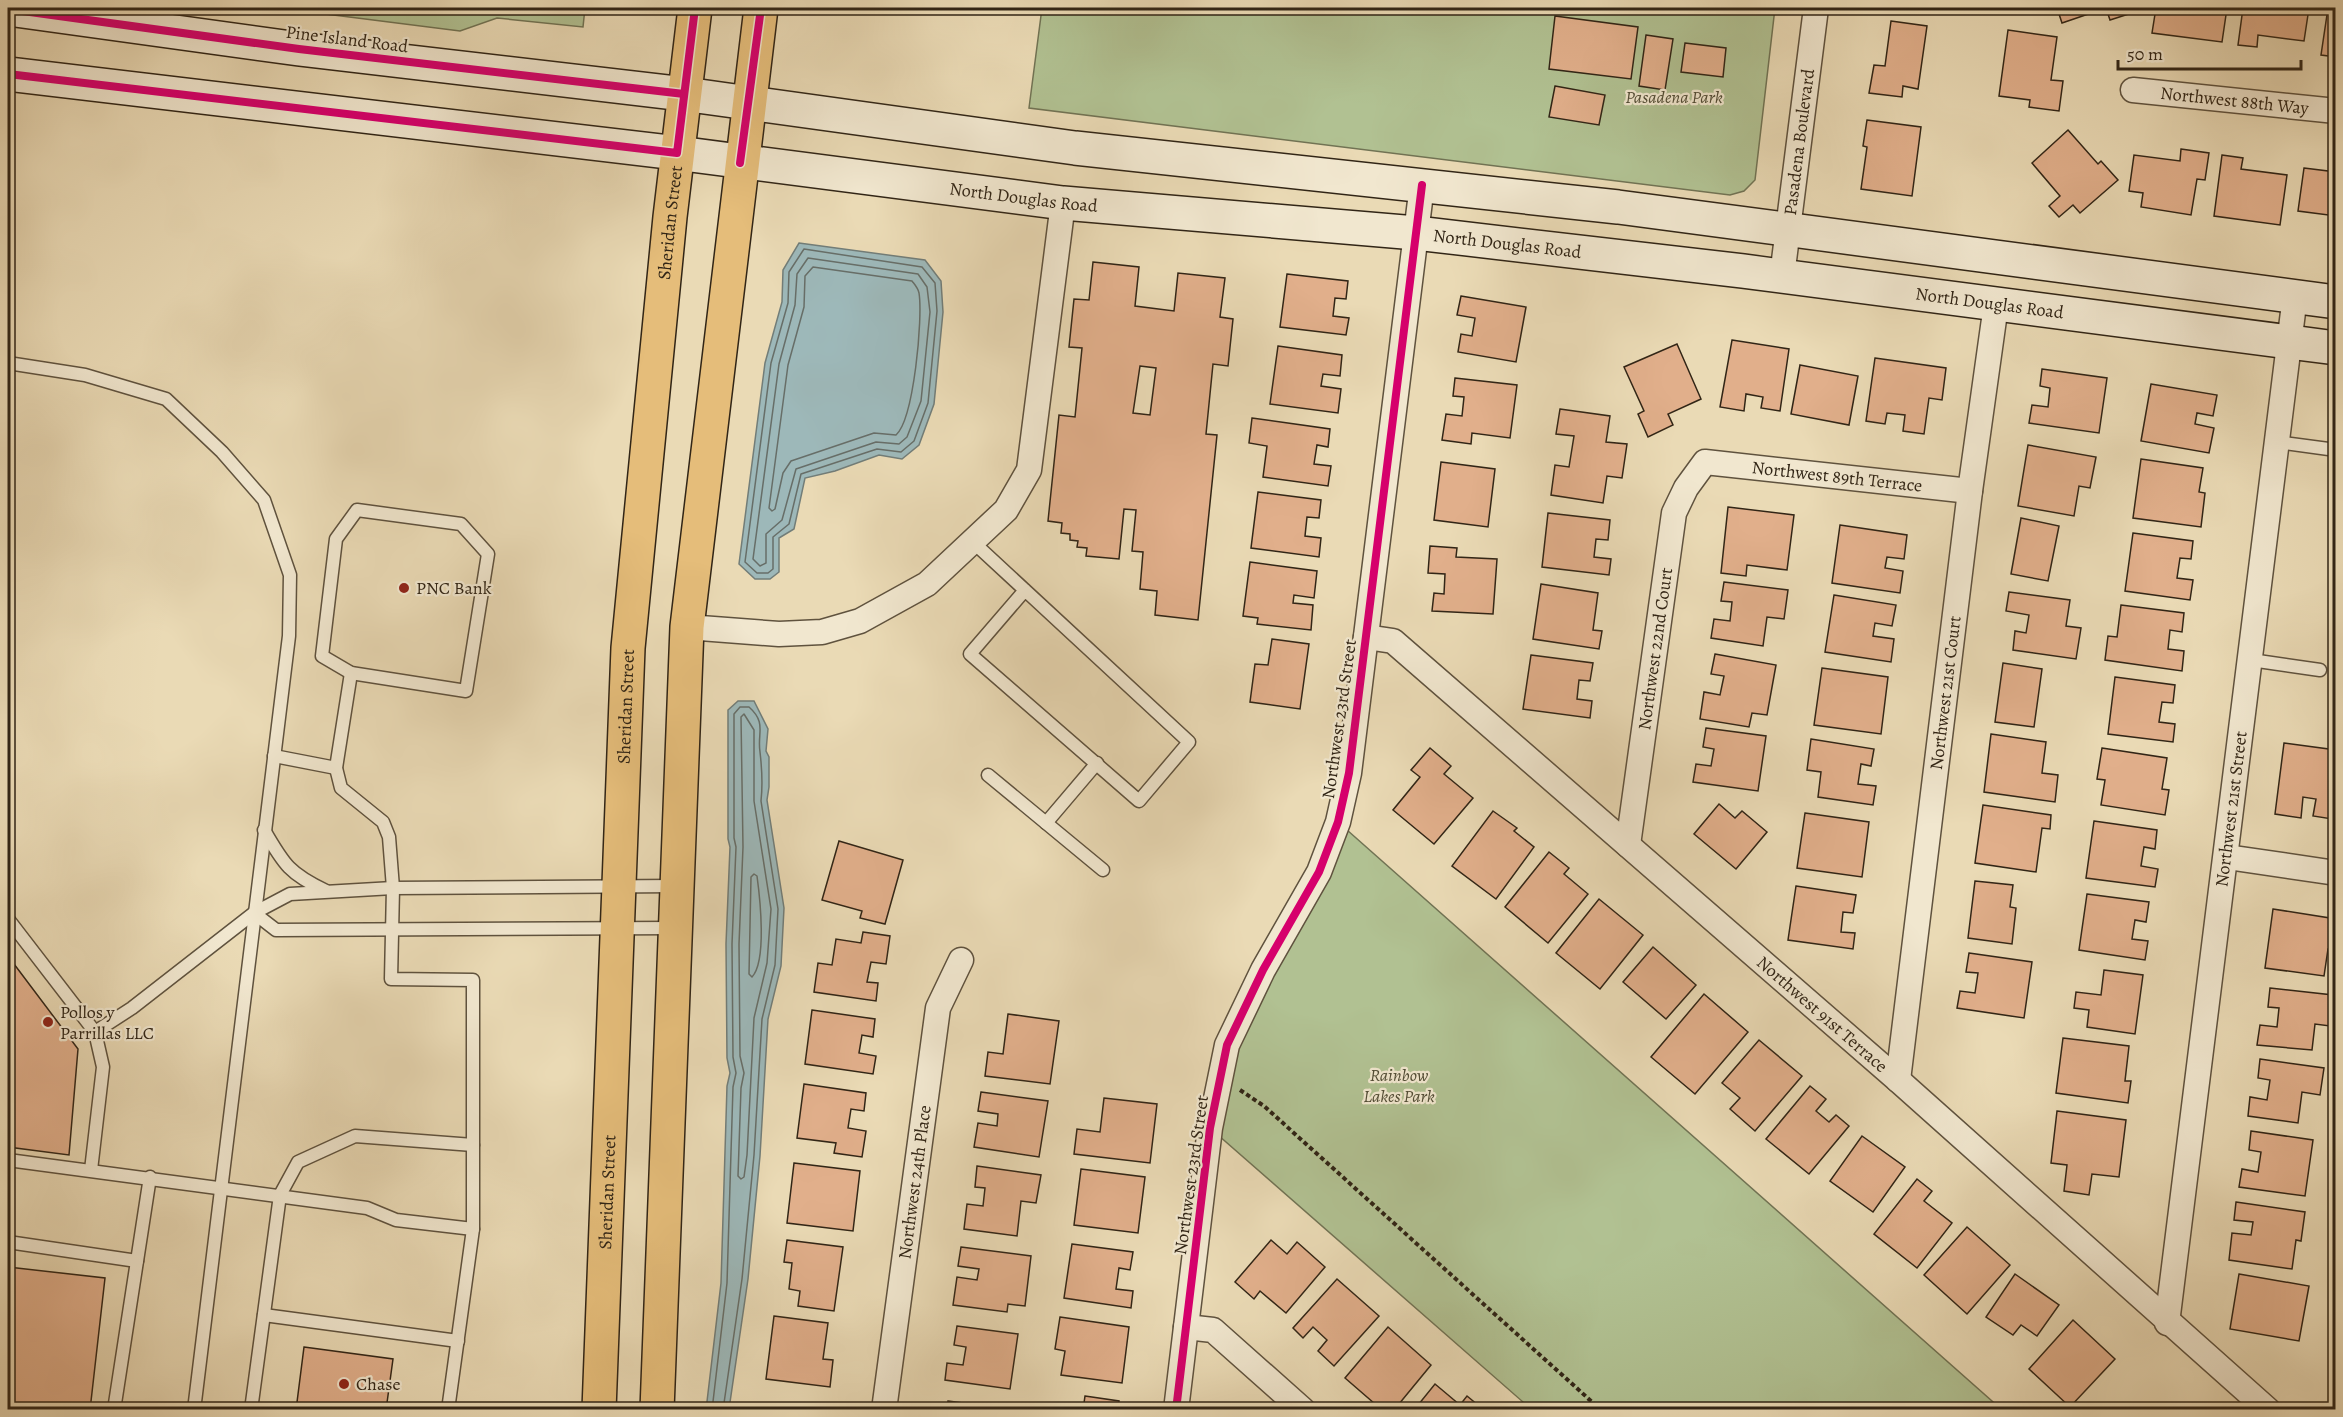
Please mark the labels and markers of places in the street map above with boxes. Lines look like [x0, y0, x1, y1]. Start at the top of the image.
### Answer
place label: PNC Bank [416, 576, 492, 600]
marker: PNC Bank [397, 581, 411, 595]
place label: Pollos y Parrillas LLC [60, 1000, 154, 1045]
marker: Pollos y Parrillas LLC [41, 1015, 55, 1029]
place label: Chase [356, 1372, 401, 1396]
marker: Chase [337, 1377, 351, 1391]

